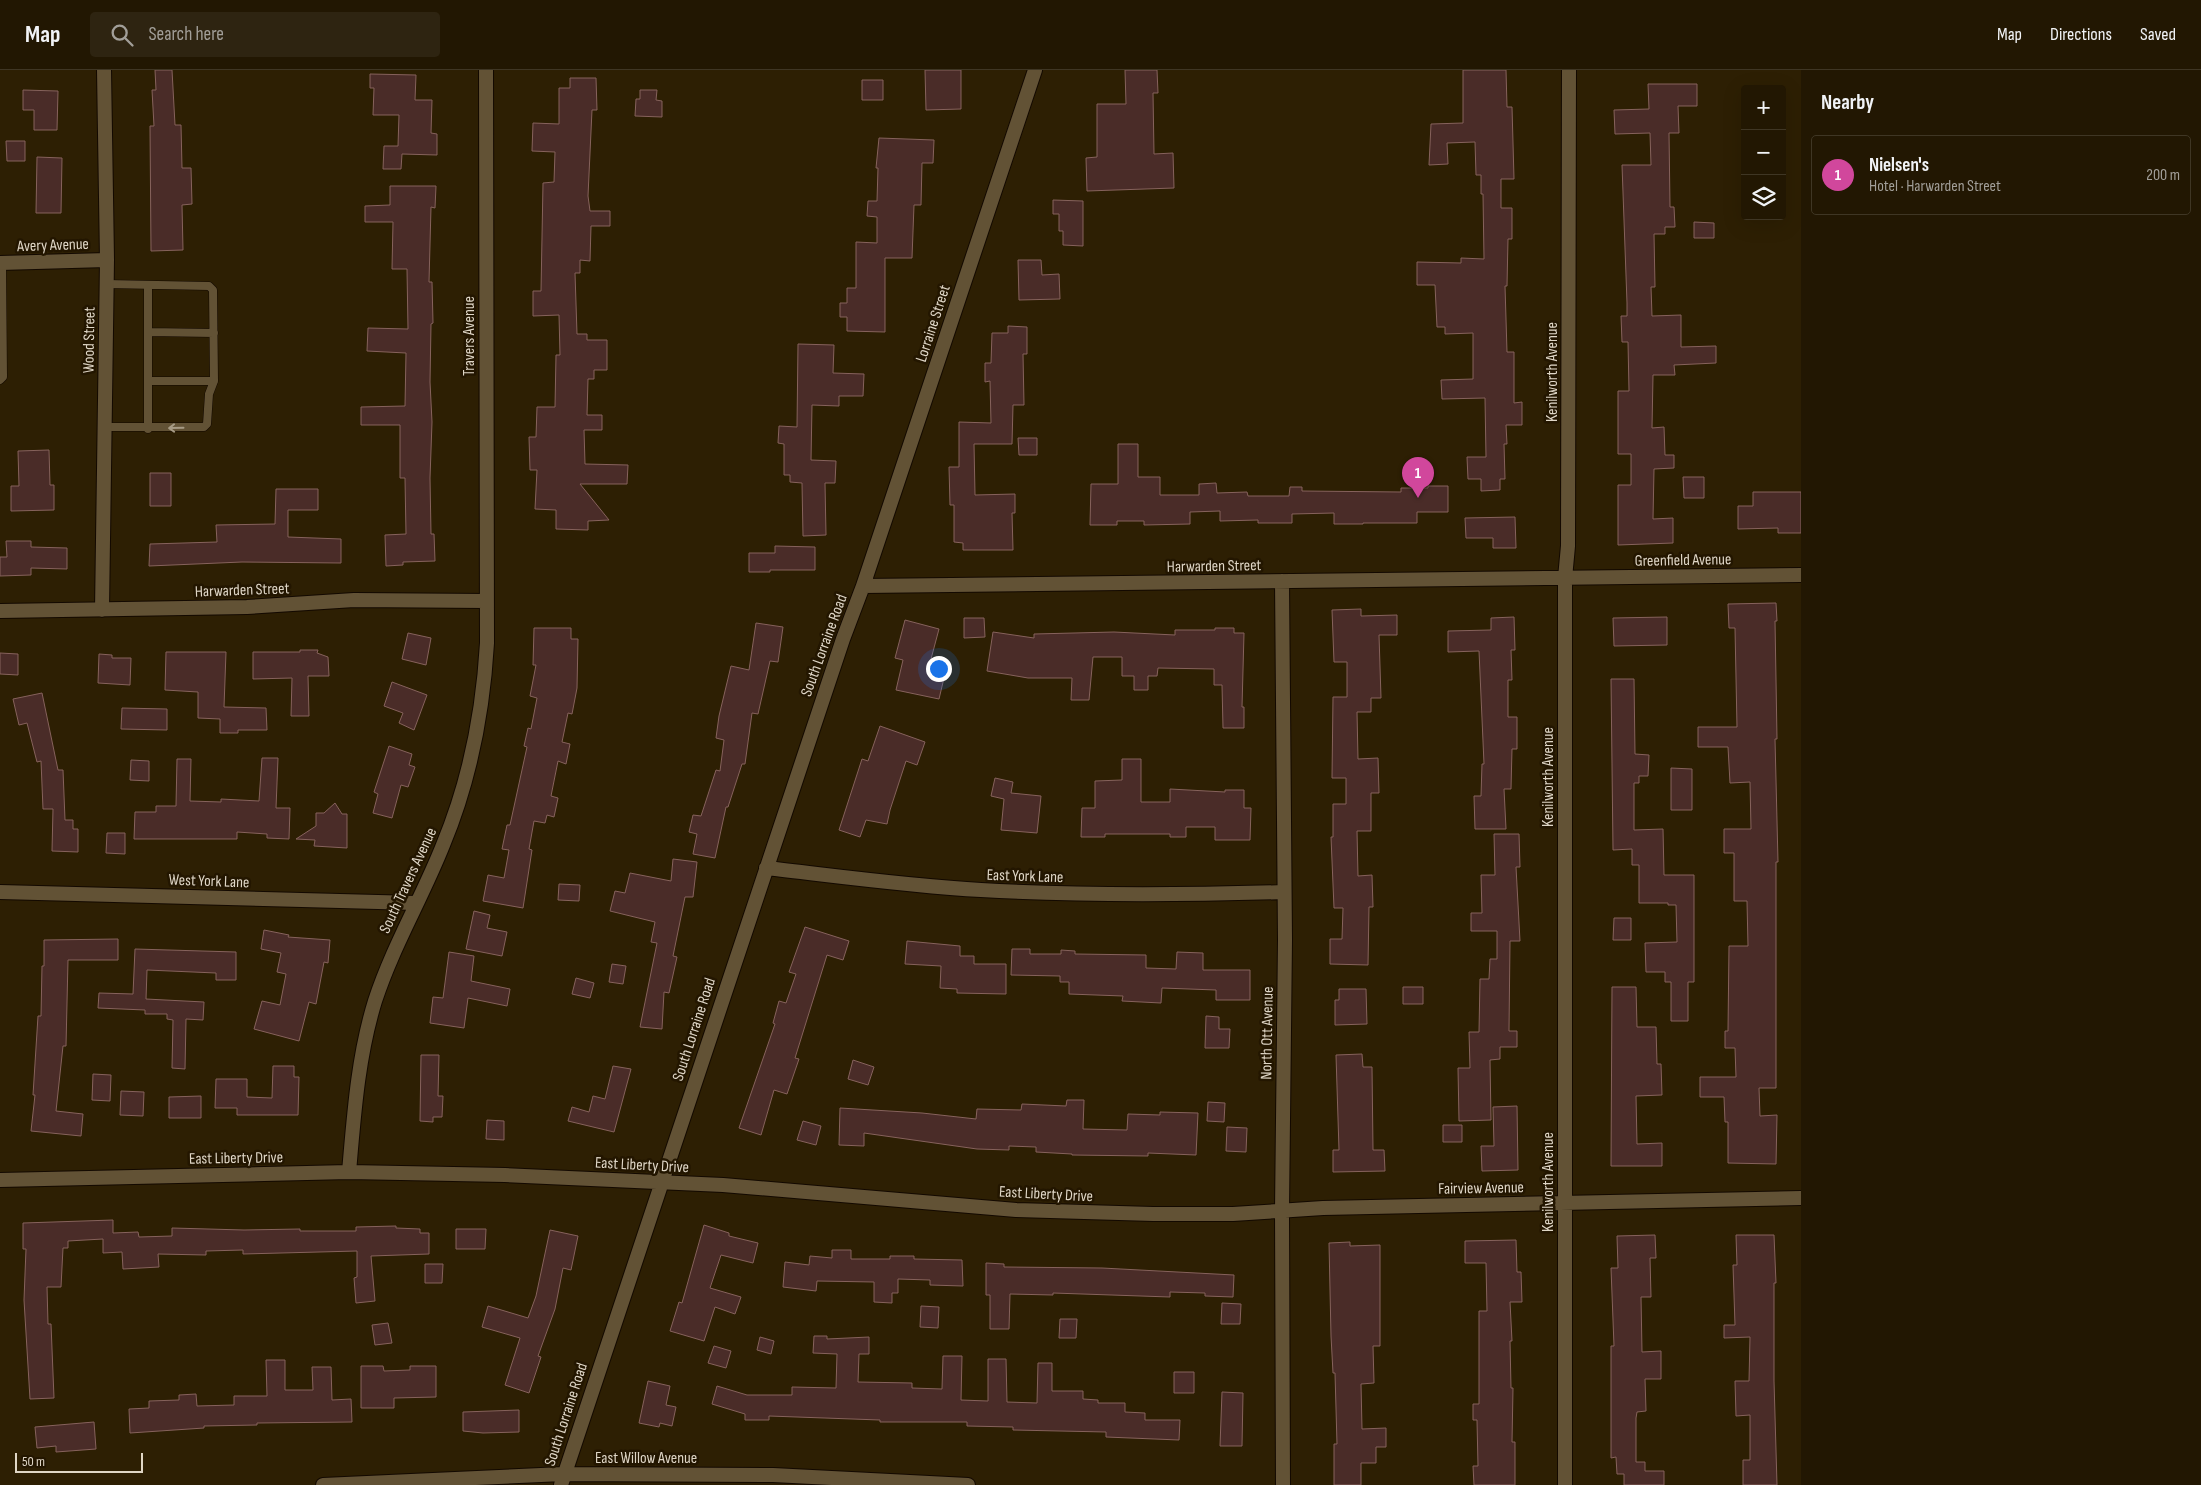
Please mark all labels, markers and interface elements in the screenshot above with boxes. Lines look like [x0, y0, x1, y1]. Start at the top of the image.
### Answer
search box [90, 12, 440, 57]
text: Map [25, 20, 60, 49]
icon: search [108, 21, 136, 49]
text: Search here [148, 23, 224, 46]
text: Map [1997, 24, 2022, 45]
text: Directions [2050, 24, 2112, 45]
text: Saved [2140, 24, 2176, 45]
map controls [1741, 85, 1786, 220]
button: + [1741, 85, 1786, 130]
text: Nearby [1821, 90, 1874, 115]
button: − [1741, 130, 1786, 175]
text: Nielsen's [1869, 154, 1929, 177]
text: 1 [1835, 166, 1841, 185]
text: 200 m [2146, 166, 2180, 185]
button: layers [1741, 175, 1786, 220]
text: Hotel · Harwarden Street [1869, 177, 2001, 196]
street label: Avery Avenue [16, 235, 89, 256]
street label: Lorraine Street [912, 282, 955, 364]
street label: Travers Avenue [460, 296, 479, 376]
street label: Wood Street [79, 307, 100, 373]
street label: Kenilworth Avenue [1543, 322, 1562, 422]
one-way arrow [168, 423, 184, 433]
pin: 1 [1402, 457, 1434, 498]
street label: Greenfield Avenue [1634, 550, 1732, 571]
street label: Harwarden Street [1167, 556, 1262, 577]
street label: Harwarden Street [194, 579, 290, 602]
street label: South Lorraine Road [797, 592, 852, 699]
your location [926, 656, 952, 682]
street label: Kenilworth Avenue [1539, 727, 1558, 827]
street label: South Travers Avenue [376, 825, 441, 936]
street label: East York Lane [986, 866, 1064, 887]
street label: West York Lane [168, 871, 250, 892]
street label: South Lorraine Road [669, 975, 720, 1083]
street label: North Ott Avenue [1257, 986, 1278, 1080]
street label: Kenilworth Avenue [1539, 1132, 1558, 1232]
street label: East Liberty Drive [189, 1148, 283, 1169]
street label: East Liberty Drive [594, 1154, 689, 1177]
street label: Fairview Avenue [1438, 1178, 1524, 1199]
street label: East Liberty Drive [998, 1183, 1093, 1206]
street label: South Lorraine Road [541, 1360, 592, 1468]
street label: East Willow Avenue [595, 1449, 697, 1468]
scale bar [15, 1450, 142, 1473]
text: 50 m [22, 1453, 45, 1470]

